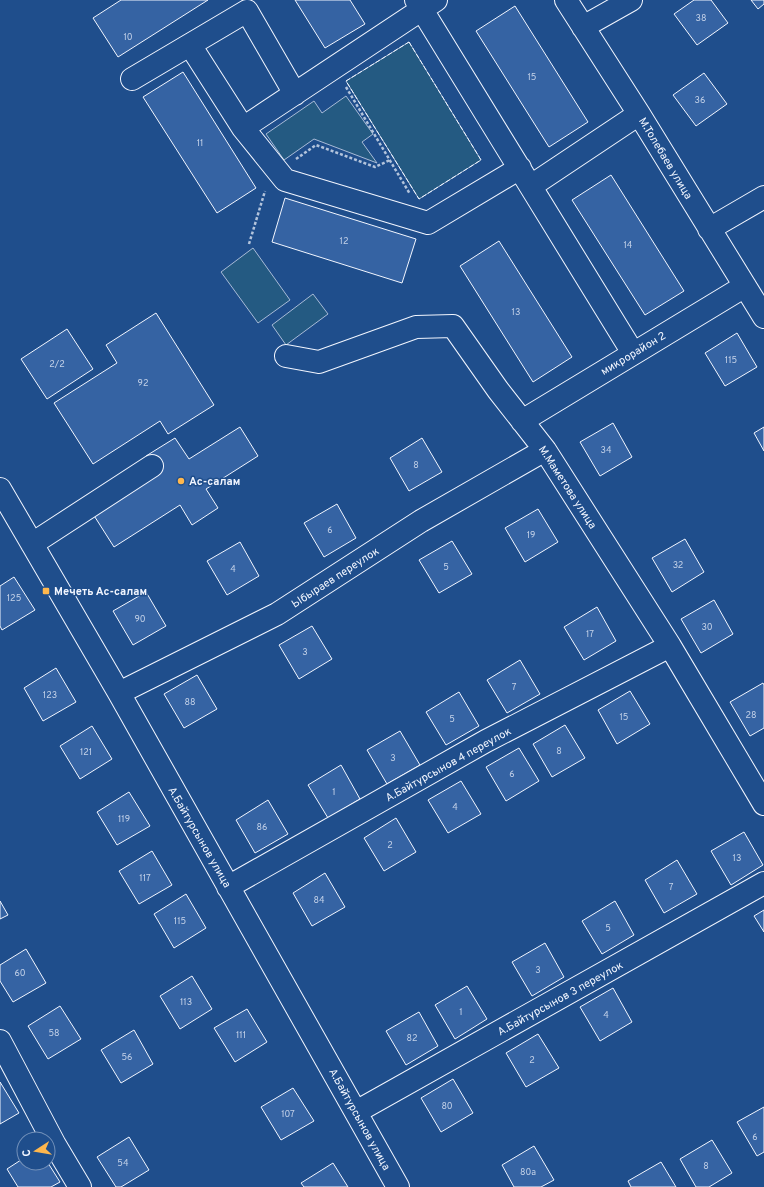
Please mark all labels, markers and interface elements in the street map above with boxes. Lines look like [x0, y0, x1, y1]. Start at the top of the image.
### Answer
house number: 38 [696, 13, 706, 24]
house number: 10 [123, 32, 133, 43]
house number: 15 [528, 72, 536, 83]
house number: 36 [695, 95, 705, 106]
street label: М.Толебаев улица [635, 115, 695, 202]
house number: 11 [197, 138, 203, 149]
house number: 12 [340, 236, 348, 247]
house number: 14 [624, 240, 633, 251]
house number: 13 [512, 307, 520, 318]
street label: микрорайон 2 [598, 329, 669, 379]
house number: 115 [725, 355, 737, 366]
house number: 2/2 [49, 359, 65, 370]
house number: 92 [138, 378, 148, 389]
street label: М.Маметова улица [535, 443, 599, 532]
house number: 34 [600, 445, 612, 456]
house number: 8 [413, 460, 419, 471]
place label: Ас-салам [189, 475, 240, 489]
marker: Ас-салам [176, 476, 186, 486]
house number: 6 [327, 525, 333, 536]
house number: 19 [527, 530, 535, 541]
street label: Ыбыраев переулок [289, 544, 382, 611]
house number: 32 [673, 560, 683, 571]
house number: 5 [443, 562, 449, 573]
house number: 4 [230, 564, 236, 575]
place label: Мечеть Ас-салам [54, 585, 147, 599]
marker: Мечеть Ас-салам [41, 586, 51, 596]
house number: 125 [7, 593, 21, 604]
house number: 90 [134, 614, 146, 625]
house number: 30 [701, 622, 713, 633]
house number: 17 [586, 629, 594, 640]
house number: 3 [302, 647, 308, 658]
house number: 7 [512, 682, 517, 693]
house number: 123 [43, 690, 57, 701]
house number: 88 [185, 697, 196, 708]
house number: 28 [745, 710, 757, 721]
house number: 15 [620, 712, 628, 723]
house number: 5 [449, 714, 455, 725]
street label: А.Байтурсынов 4 переулок [383, 724, 514, 805]
house number: 8 [556, 746, 562, 757]
house number: 121 [80, 747, 92, 758]
house number: 3 [390, 753, 396, 764]
house number: 6 [509, 769, 515, 780]
street label: А.Байтурсынов улица [164, 784, 234, 891]
house number: 1 [332, 787, 336, 798]
house number: 4 [452, 802, 458, 813]
house number: 119 [118, 814, 130, 825]
house number: 86 [257, 822, 267, 833]
house number: 2 [387, 840, 393, 851]
house number: 13 [733, 853, 741, 864]
house number: 117 [139, 873, 151, 884]
house number: 7 [669, 882, 674, 893]
house number: 84 [313, 895, 325, 906]
house number: 115 [174, 916, 186, 927]
house number: 5 [605, 923, 611, 934]
street label: А.Байтурсынов 3 переулок [495, 958, 626, 1039]
house number: 3 [535, 965, 541, 976]
house number: 60 [14, 968, 26, 979]
house number: 113 [180, 997, 192, 1008]
house number: 1 [459, 1007, 463, 1018]
house number: 4 [603, 1010, 609, 1021]
house number: 58 [48, 1028, 60, 1039]
house number: 111 [236, 1030, 246, 1041]
house number: 82 [407, 1033, 417, 1044]
house number: 56 [122, 1052, 132, 1063]
house number: 2 [529, 1055, 535, 1066]
street label: А.Байтурсынов улица [325, 1066, 393, 1173]
house number: 80 [441, 1101, 453, 1112]
house number: 107 [281, 1109, 295, 1120]
north arrow [16, 1131, 56, 1171]
house number: 6 [752, 1132, 758, 1143]
text: С [20, 1148, 35, 1158]
house number: 54 [117, 1158, 129, 1169]
house number: 8 [703, 1161, 709, 1172]
house number: 80а [520, 1167, 536, 1178]

